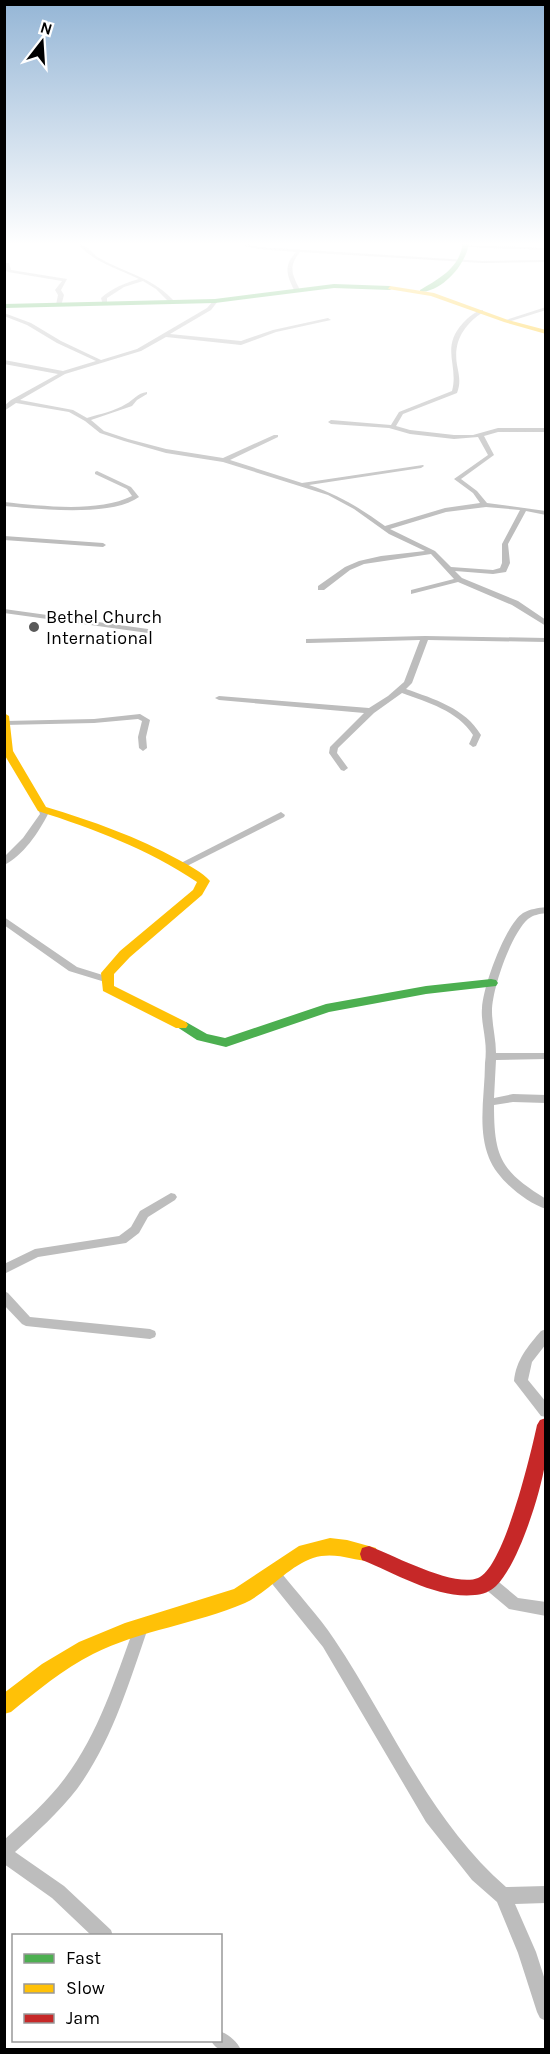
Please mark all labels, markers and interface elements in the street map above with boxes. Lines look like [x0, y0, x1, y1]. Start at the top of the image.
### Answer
north arrow [12, 12, 72, 72]
text: N [38, 17, 55, 39]
place label: Bethel Church International [46, 606, 162, 649]
marker: Bethel Church International [27, 620, 41, 634]
legend [12, 1934, 222, 2042]
text: Fast [66, 1947, 101, 1969]
text: Slow [66, 1977, 105, 1999]
text: Jam [66, 2007, 100, 2029]

